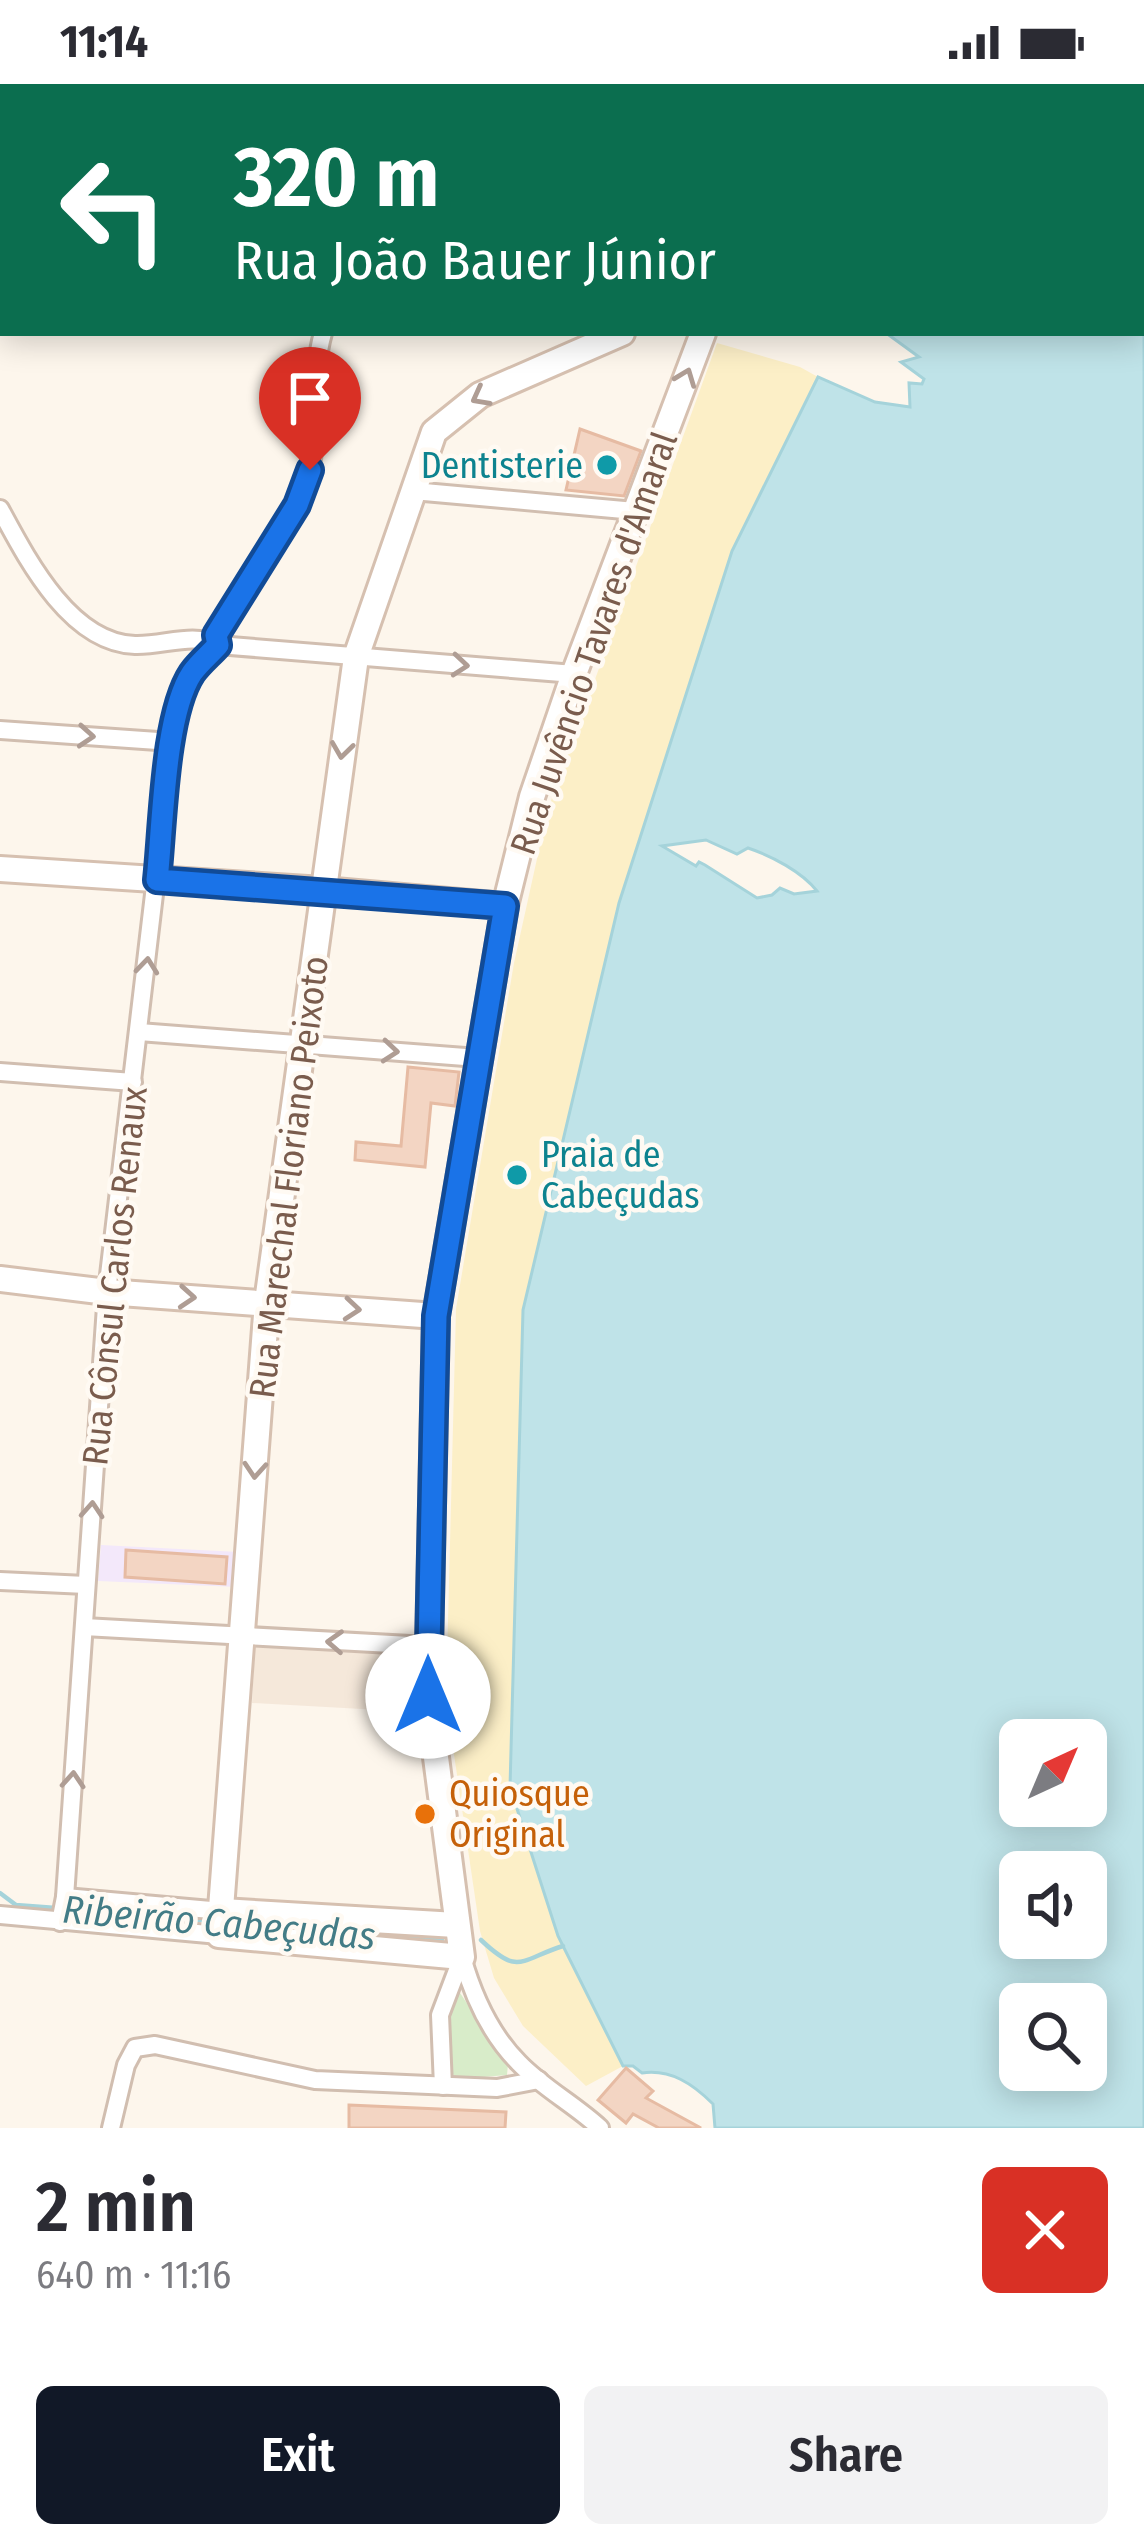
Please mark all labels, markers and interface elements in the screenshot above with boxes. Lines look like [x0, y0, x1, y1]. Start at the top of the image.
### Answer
text: 11:14 [60, 15, 148, 69]
text: 320 m [234, 127, 439, 228]
icon: left [36, 132, 192, 288]
text: Rua João Bauer Júnior [234, 229, 716, 293]
pin [259, 347, 361, 470]
icon: arrive [277, 365, 343, 431]
one-way arrow [671, 367, 696, 388]
one-way arrow [471, 383, 493, 406]
street label: Rua Juvêncio Tavares d'Amaral [501, 426, 687, 860]
place label: Dentisterie [421, 444, 583, 488]
marker: Dentisterie [594, 452, 620, 478]
one-way arrow [451, 652, 470, 677]
one-way arrow [77, 723, 96, 749]
one-way arrow [330, 740, 356, 759]
street label: Rua Marechal Floriano Peixoto [240, 953, 338, 1401]
one-way arrow [133, 956, 159, 976]
one-way arrow [381, 1038, 400, 1063]
street label: Rua Cônsul Carlos Renaux [73, 1084, 157, 1468]
place label: Praia de Cabeçudas [541, 1133, 700, 1218]
marker: Praia de Cabeçudas [504, 1162, 530, 1188]
one-way arrow [178, 1284, 197, 1310]
one-way arrow [343, 1296, 362, 1322]
one-way arrow [243, 1461, 269, 1480]
one-way arrow [78, 1500, 104, 1519]
one-way arrow [325, 1629, 344, 1655]
position arrow [365, 1633, 491, 1759]
north arrow [999, 1719, 1107, 1827]
map controls [999, 1719, 1107, 2091]
one-way arrow [60, 1770, 86, 1789]
place label: Quiosque Original [449, 1772, 590, 1857]
marker: Quiosque Original [412, 1801, 438, 1827]
button: sound [999, 1851, 1107, 1959]
water label: Ribeirão Cabeçudas [61, 1886, 377, 1960]
button: search [999, 1983, 1107, 2091]
text: 2 min [36, 2164, 196, 2250]
button: close [982, 2167, 1108, 2293]
text: 640 m · 11:16 [36, 2252, 231, 2298]
button: Exit [36, 2386, 560, 2524]
button: Share [584, 2386, 1108, 2524]

